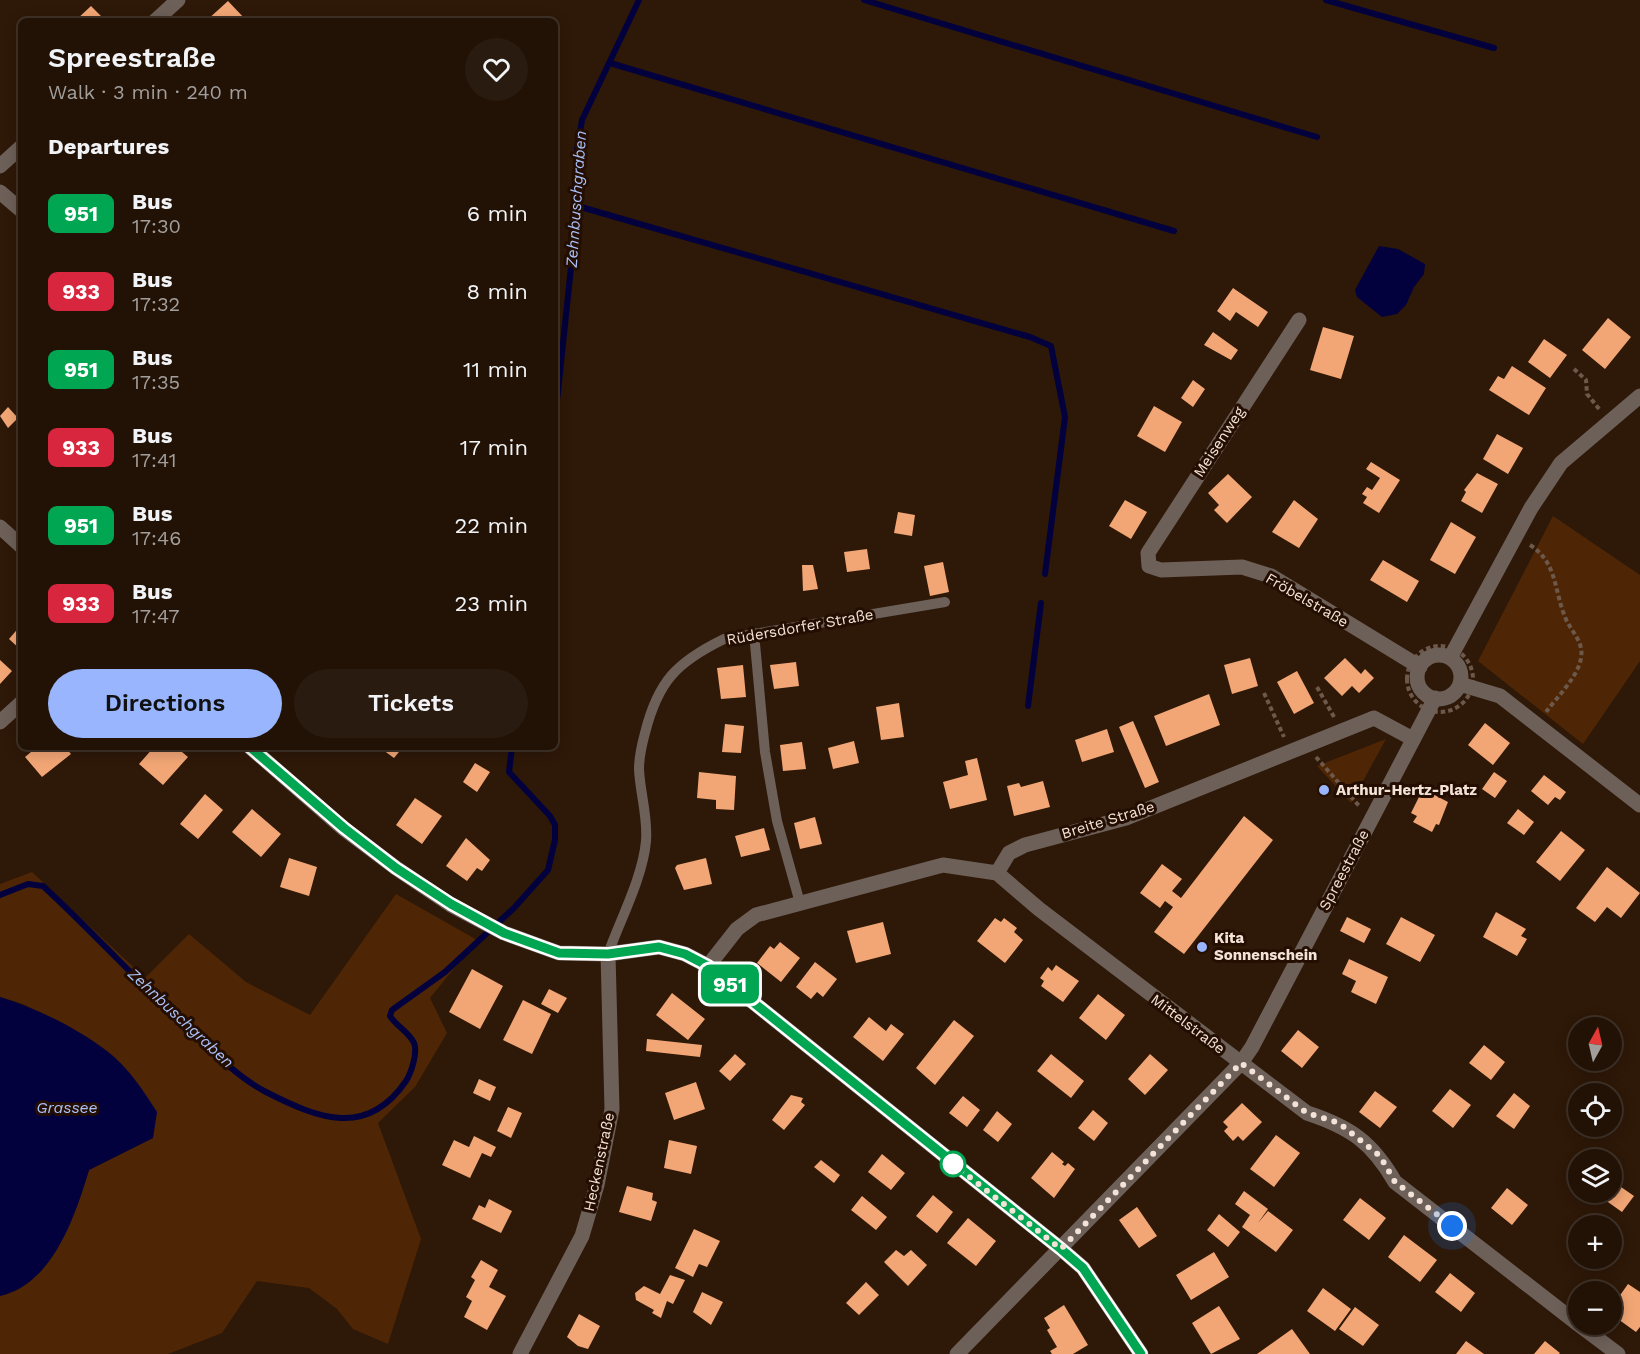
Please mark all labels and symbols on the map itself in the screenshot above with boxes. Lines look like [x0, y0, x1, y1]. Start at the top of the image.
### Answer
water label: Zehnbuschgraben [562, 130, 590, 269]
street label: Meisenweg [1190, 404, 1248, 480]
street label: Fröbelstraße [1262, 569, 1352, 631]
street label: Rüdersdorfer Straße [725, 605, 875, 649]
place label: Arthur-Hertz-Platz [1336, 781, 1477, 799]
marker: Arthur-Hertz-Platz [1317, 783, 1331, 797]
street label: Breite Straße [1059, 797, 1157, 843]
street label: Spreestraße [1315, 827, 1373, 913]
place label: Kita Sonnenschein [1214, 929, 1317, 964]
marker: Kita Sonnenschein [1195, 940, 1209, 954]
water label: Zehnbuschgraben [124, 964, 238, 1072]
line badge: 951 [696, 964, 765, 1004]
street label: Mittelstraße [1147, 990, 1229, 1058]
north arrow [1568, 1017, 1622, 1071]
water label: Grassee [36, 1098, 98, 1117]
street label: Heckenstraße [580, 1111, 618, 1213]
unlabelled marker [940, 1151, 966, 1177]
your location [1437, 1211, 1467, 1241]

